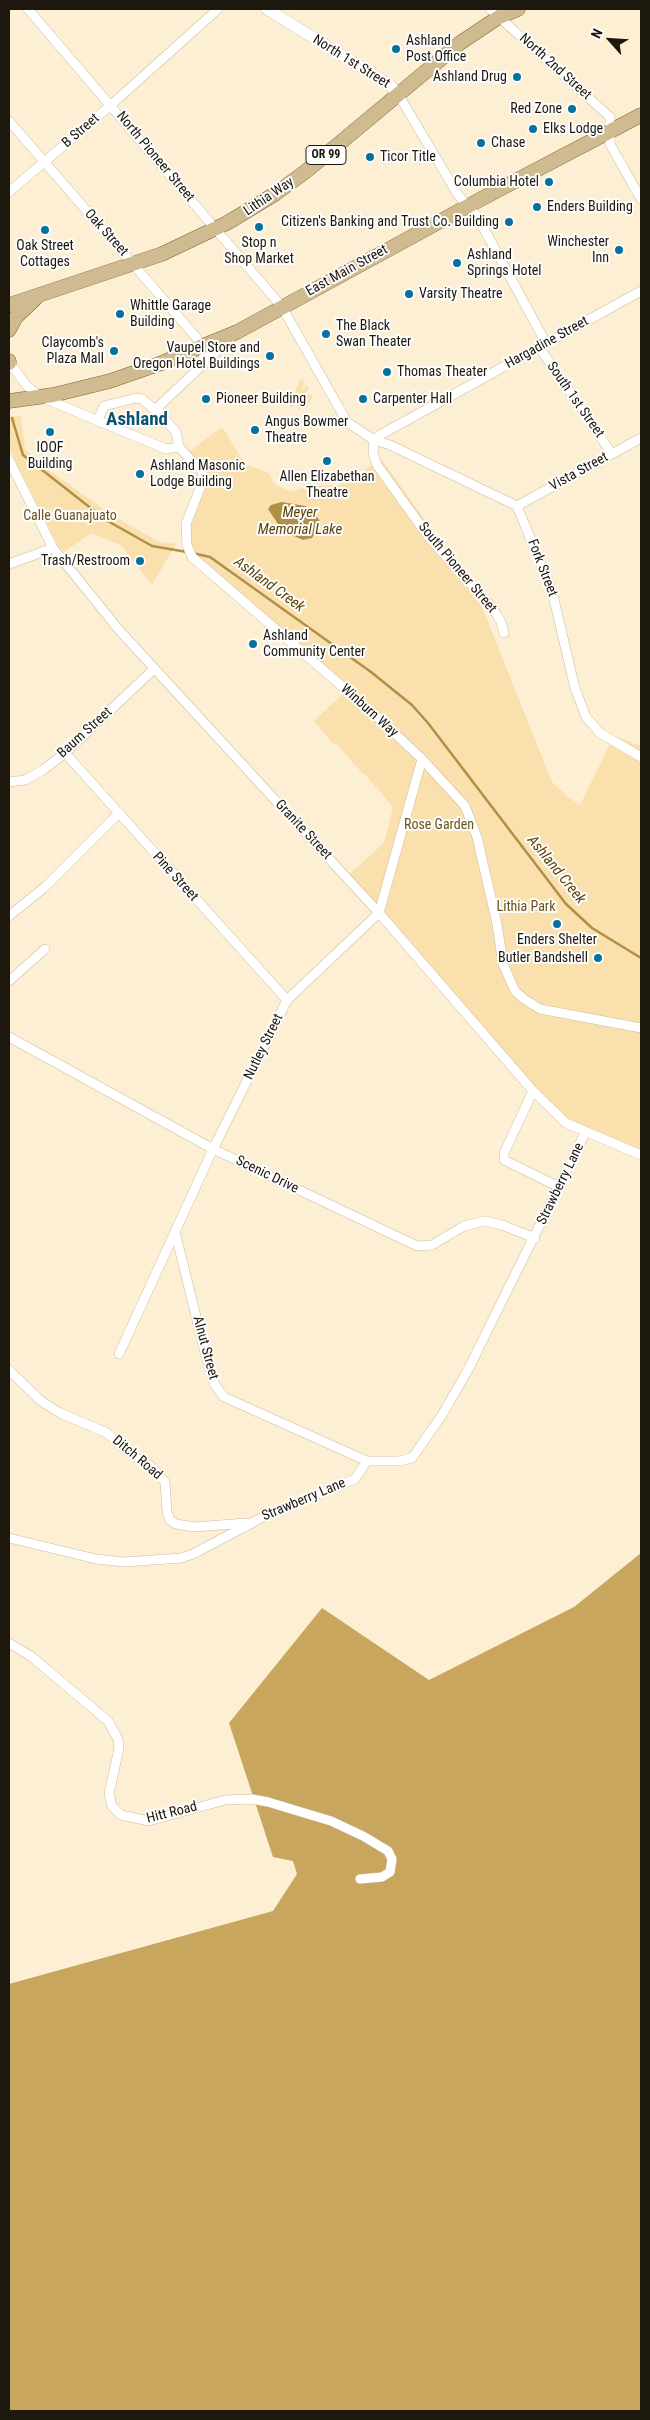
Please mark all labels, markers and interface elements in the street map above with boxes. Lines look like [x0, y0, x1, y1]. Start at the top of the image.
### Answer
north arrow [585, 15, 635, 65]
text: N [587, 26, 606, 41]
street label: North 2nd Street [516, 30, 594, 104]
street label: North 1st Street [309, 32, 393, 92]
place label: Ashland Post Office [406, 33, 466, 65]
marker: Ashland Post Office [390, 43, 402, 55]
place label: Ashland Drug [433, 69, 507, 85]
marker: Ashland Drug [511, 71, 523, 83]
place label: Red Zone [510, 101, 562, 117]
marker: Red Zone [566, 103, 578, 115]
street label: North Pioneer Street [112, 108, 198, 206]
street label: B Street [59, 110, 103, 152]
place label: Elks Lodge [543, 121, 603, 137]
marker: Elks Lodge [527, 123, 539, 135]
place label: Chase [491, 135, 525, 151]
marker: Chase [475, 137, 487, 149]
road number: OR 99 [306, 146, 346, 164]
place label: Ticor Title [380, 149, 436, 165]
marker: Ticor Title [364, 151, 376, 163]
street label: Lithia Way [241, 174, 297, 220]
place label: Columbia Hotel [454, 174, 539, 190]
marker: Columbia Hotel [543, 176, 555, 188]
place label: Enders Building [547, 199, 633, 215]
marker: Enders Building [531, 201, 543, 213]
street label: Oak Street [81, 206, 131, 260]
place label: Citizen's Banking and Trust Co. Building [281, 214, 499, 230]
marker: Citizen's Banking and Trust Co. Building [503, 216, 515, 228]
marker: Stop n Shop Market [253, 221, 265, 233]
marker: Oak Street Cottages [39, 224, 51, 236]
place label: Winchester Inn [547, 234, 609, 266]
place label: Stop n Shop Market [224, 235, 294, 268]
place label: Oak Street Cottages [16, 238, 74, 270]
street label: East Main Street [303, 242, 391, 300]
marker: Winchester Inn [613, 244, 625, 256]
place label: Ashland Springs Hotel [467, 247, 542, 280]
marker: Ashland Springs Hotel [451, 257, 463, 269]
place label: Varsity Theatre [419, 286, 502, 302]
marker: Varsity Theatre [403, 288, 415, 300]
place label: Whittle Garage Building [130, 298, 211, 331]
marker: Whittle Garage Building [114, 308, 126, 320]
street label: Hargadine Street [502, 313, 592, 373]
place label: The Black Swan Theater [336, 318, 411, 351]
marker: The Black Swan Theater [320, 328, 332, 340]
place label: Claycomb's Plaza Mall [41, 335, 104, 368]
place label: Vaupel Store and Oregon Hotel Buildings [133, 340, 260, 372]
marker: Claycomb's Plaza Mall [108, 345, 120, 357]
marker: Vaupel Store and Oregon Hotel Buildings [264, 350, 276, 362]
street label: South 1st Street [543, 359, 607, 441]
place label: Thomas Theater [397, 364, 487, 380]
marker: Thomas Theater [381, 366, 393, 378]
place label: Pioneer Building [216, 391, 306, 407]
place label: Carpenter Hall [373, 391, 452, 407]
marker: Pioneer Building [200, 393, 212, 405]
marker: Carpenter Hall [357, 393, 369, 405]
district label: Ashland [106, 409, 168, 431]
place label: Angus Bowmer Theatre [265, 414, 348, 447]
marker: Angus Bowmer Theatre [249, 424, 261, 436]
marker: IOOF Building [44, 426, 56, 438]
place label: IOOF Building [28, 440, 72, 472]
street label: Vista Street [547, 449, 611, 495]
marker: Allen Elizabethan Theatre [321, 455, 333, 467]
place label: Ashland Masonic Lodge Building [150, 458, 245, 491]
marker: Ashland Masonic Lodge Building [134, 468, 146, 480]
place label: Allen Elizabethan Theatre [279, 469, 375, 502]
water label: Meyer Memorial Lake [258, 504, 342, 539]
park label: Calle Guanajuato [23, 508, 117, 524]
street label: South Pioneer Street [414, 519, 500, 617]
street label: Fork Street [523, 537, 561, 599]
place label: Trash/Restroom [41, 553, 130, 569]
water label: Ashland Creek [230, 553, 308, 617]
marker: Trash/Restroom [134, 555, 146, 567]
place label: Ashland Community Center [263, 628, 365, 660]
marker: Ashland Community Center [247, 638, 259, 650]
street label: Winburn Way [337, 681, 401, 741]
street label: Baum Street [54, 704, 116, 762]
street label: Granite Street [271, 797, 335, 863]
park label: Rose Garden [404, 817, 474, 833]
water label: Ashland Creek [523, 832, 589, 908]
street label: Pine Street [149, 849, 201, 905]
park label: Lithia Park [497, 899, 555, 915]
marker: Enders Shelter [551, 918, 563, 930]
place label: Enders Shelter [517, 932, 597, 948]
place label: Butler Bandshell [498, 950, 588, 966]
marker: Butler Bandshell [592, 952, 604, 964]
street label: Nutley Street [241, 1011, 287, 1083]
street label: Strawberry Lane [534, 1140, 588, 1228]
street label: Scenic Drive [233, 1153, 301, 1197]
street label: Alnut Street [188, 1314, 222, 1382]
street label: Ditch Road [109, 1432, 165, 1484]
street label: Strawberry Lane [260, 1475, 348, 1525]
street label: Hitt Road [145, 1799, 199, 1827]

